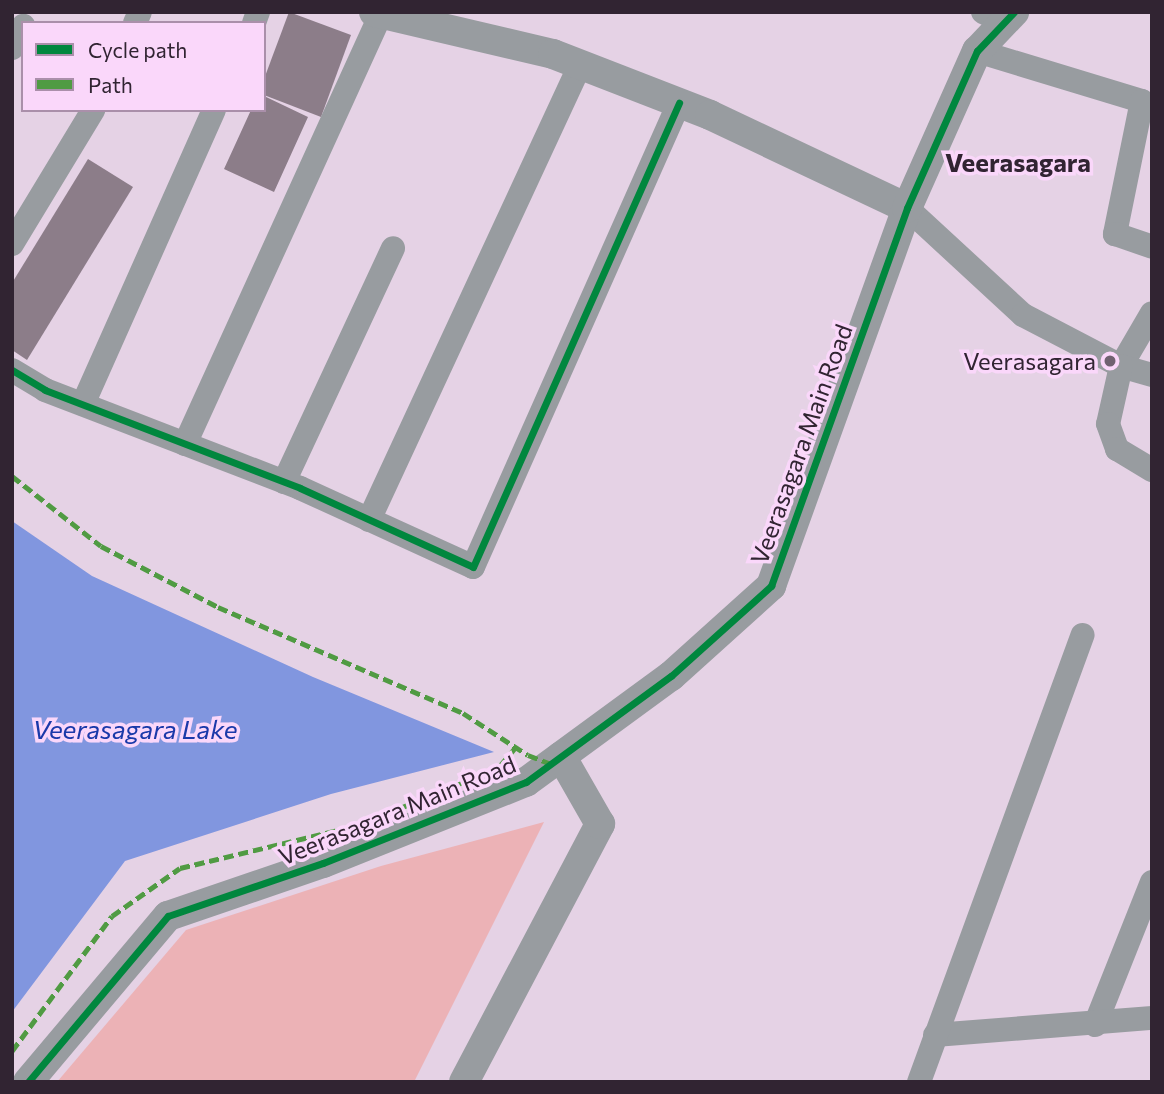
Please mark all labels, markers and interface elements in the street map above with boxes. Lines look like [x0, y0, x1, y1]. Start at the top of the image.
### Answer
legend [21, 21, 266, 112]
text: Cycle path [88, 37, 187, 62]
text: Path [88, 72, 133, 97]
district label: Veerasagara [945, 146, 1091, 178]
street label: Veerasagara Main Road [744, 320, 858, 568]
place label: Veerasagara [963, 347, 1096, 375]
marker: Veerasagara [1102, 353, 1118, 369]
water label: Veerasagara Lake [33, 713, 237, 745]
street label: Veerasagara Main Road [274, 749, 520, 871]

